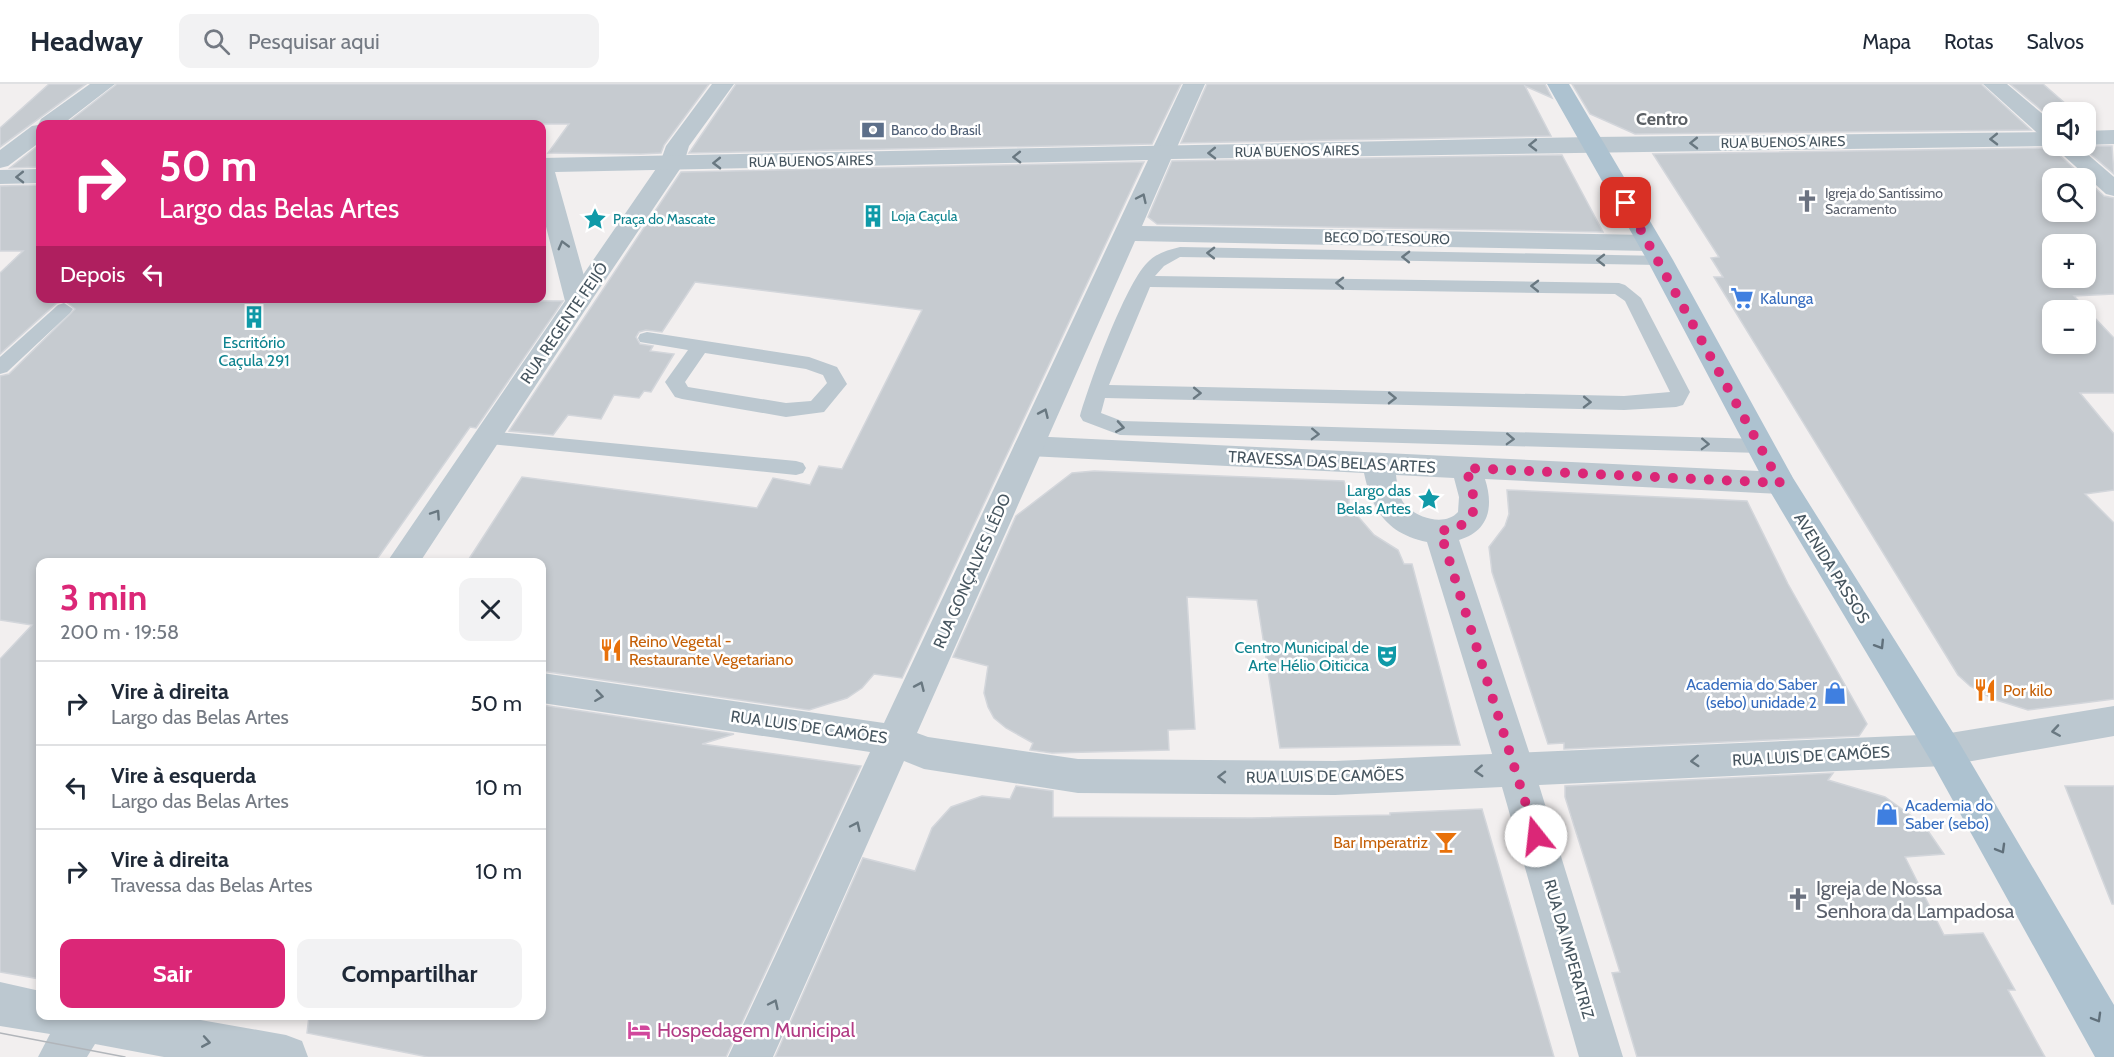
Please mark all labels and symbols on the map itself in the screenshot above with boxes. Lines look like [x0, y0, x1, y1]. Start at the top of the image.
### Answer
district label: Centro [1636, 108, 1688, 130]
bank icon: Banco do Brasil [860, 117, 886, 143]
place label: Banco do Brasil [891, 121, 982, 139]
street label: RUA BUENOS AIRES [1720, 132, 1846, 152]
one-way arrow [1989, 133, 1998, 146]
one-way arrow [1689, 137, 1698, 149]
one-way arrow [1529, 139, 1538, 152]
street label: RUA BUENOS AIRES [1234, 141, 1360, 161]
one-way arrow [1208, 146, 1217, 159]
one-way arrow [1013, 150, 1022, 163]
street label: RUA BUENOS AIRES [748, 151, 874, 171]
one-way arrow [713, 156, 722, 169]
one-way arrow [16, 171, 25, 183]
pin [1600, 177, 1651, 228]
place label: Igreja do Santíssimo Sacramento [1825, 184, 1943, 218]
church icon: Igreja do Santíssimo Sacramento [1794, 188, 1820, 214]
one-way arrow [1134, 193, 1146, 204]
building icon: Loja Caçula [860, 203, 886, 229]
place icon: Praça do Mascate [582, 206, 608, 232]
place label: Loja Caçula [891, 207, 958, 225]
place label: Praça do Mascate [613, 210, 715, 228]
street label: BECO DO TESOURO [1324, 228, 1450, 248]
one-way arrow [557, 240, 570, 250]
one-way arrow [1207, 247, 1216, 259]
one-way arrow [1402, 250, 1411, 263]
one-way arrow [1597, 254, 1606, 266]
street label: RUA REGENTE FEIJÓ [516, 259, 612, 387]
one-way arrow [1335, 277, 1344, 290]
one-way arrow [1530, 280, 1539, 292]
supermarket icon: Kalunga [1729, 285, 1755, 311]
place label: Kalunga [1760, 289, 1814, 308]
building icon: Escritório Caçula 291 [241, 304, 267, 330]
place label: Escritório Caçula 291 [219, 333, 289, 370]
one-way arrow [1193, 387, 1202, 400]
one-way arrow [1388, 392, 1397, 404]
one-way arrow [1583, 396, 1592, 408]
one-way arrow [1036, 409, 1048, 420]
one-way arrow [1115, 420, 1125, 433]
one-way arrow [1310, 427, 1319, 440]
one-way arrow [1505, 433, 1514, 445]
one-way arrow [1700, 438, 1709, 451]
street label: TRAVESSA DAS BELAS ARTES [1228, 447, 1436, 477]
place label: Largo das Belas Artes [1337, 481, 1411, 518]
place icon: Largo das Belas Artes [1416, 486, 1442, 512]
street label: RUA GONÇALVES LÉDO [929, 491, 1015, 651]
street label: AVENIDA PASSOS [1790, 509, 1874, 627]
one-way arrow [429, 510, 440, 521]
place label: Reino Vegetal - Restaurante Vegetariano [629, 632, 793, 669]
restaurant icon: Reino Vegetal - Restaurante Vegetariano [598, 637, 624, 663]
place label: Centro Municipal de Arte Hélio Oiticica [1235, 638, 1369, 675]
one-way arrow [1872, 639, 1884, 649]
theatre icon: Centro Municipal de Arte Hélio Oiticica [1374, 643, 1400, 669]
place label: Academia do Saber (sebo) unidade 2 [1686, 675, 1818, 712]
restaurant icon: Por kilo [1972, 677, 1998, 703]
shop icon: Academia do Saber (sebo) unidade 2 [1822, 680, 1848, 706]
place label: Por kilo [2003, 681, 2053, 700]
one-way arrow [912, 682, 924, 693]
one-way arrow [595, 690, 604, 702]
street label: RUA LUIS DE CAMÕES [729, 707, 889, 747]
one-way arrow [2052, 724, 2062, 737]
street label: RUA LUIS DE CAMÕES [1732, 742, 1890, 770]
one-way arrow [1691, 755, 1700, 768]
street label: RUA LUIS DE CAMÕES [1246, 765, 1404, 787]
one-way arrow [1475, 765, 1484, 778]
one-way arrow [1217, 771, 1226, 783]
place label: Academia do Saber (sebo) [1905, 796, 1993, 833]
shop icon: Academia do Saber (sebo) [1874, 801, 1900, 827]
position arrow [1504, 804, 1568, 868]
one-way arrow [848, 822, 860, 833]
bar icon: Bar Imperatriz [1433, 829, 1459, 855]
place label: Bar Imperatriz [1333, 833, 1428, 852]
one-way arrow [1993, 843, 2005, 853]
place label: Igreja de Nossa Senhora da Lampadosa [1816, 876, 2015, 923]
street label: RUA DA IMPERATRIZ [1540, 877, 1598, 1021]
church icon: Igreja de Nossa Senhora da Lampadosa [1785, 886, 1811, 912]
one-way arrow [767, 999, 779, 1010]
one-way arrow [2090, 1012, 2102, 1022]
hotel icon: Hospedagem Municipal [626, 1017, 652, 1043]
place label: Hospedagem Municipal [657, 1018, 855, 1042]
one-way arrow [201, 1036, 210, 1048]

